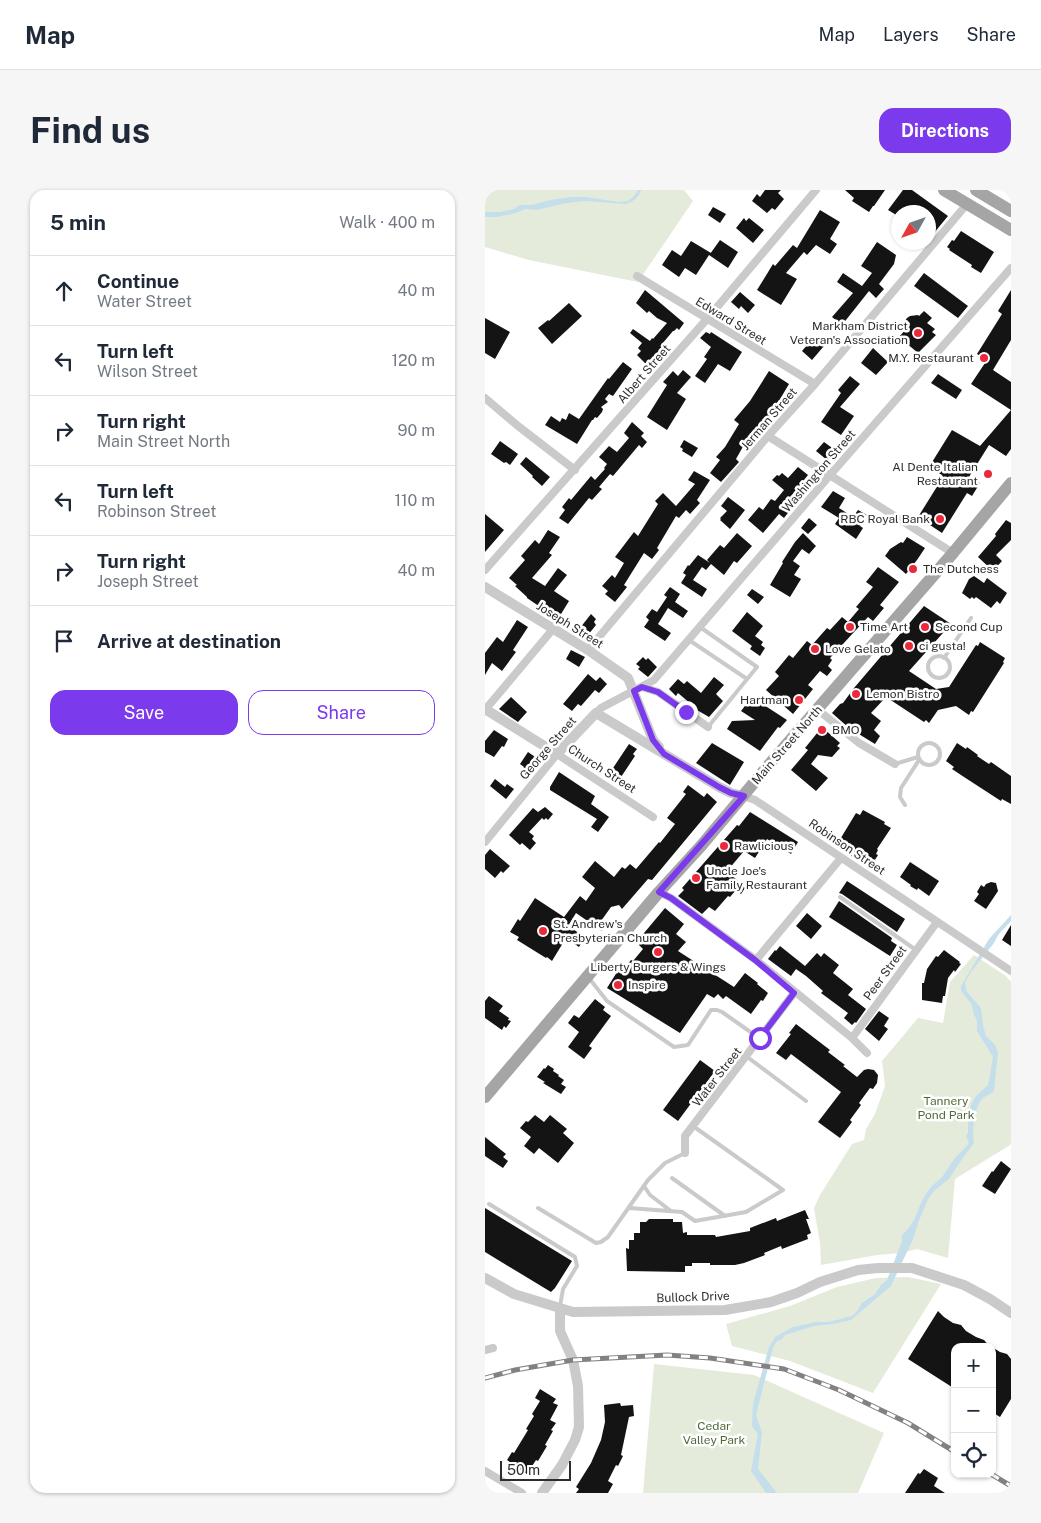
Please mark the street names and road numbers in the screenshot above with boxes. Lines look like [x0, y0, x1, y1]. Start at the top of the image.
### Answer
street label: Edward Street [693, 294, 769, 348]
street label: Albert Street [615, 342, 674, 406]
street label: Jerman Street [738, 385, 800, 453]
street label: Washington Street [780, 427, 859, 515]
street label: Joseph Street [534, 599, 606, 651]
street label: Main Street North [749, 703, 825, 787]
street label: George Street [517, 713, 579, 782]
street label: Church Street [565, 742, 639, 796]
street label: Robinson Street [806, 816, 888, 878]
street label: Peer Street [861, 943, 910, 1003]
street label: Water Street [690, 1044, 745, 1109]
street label: Bullock Drive [656, 1289, 730, 1305]

